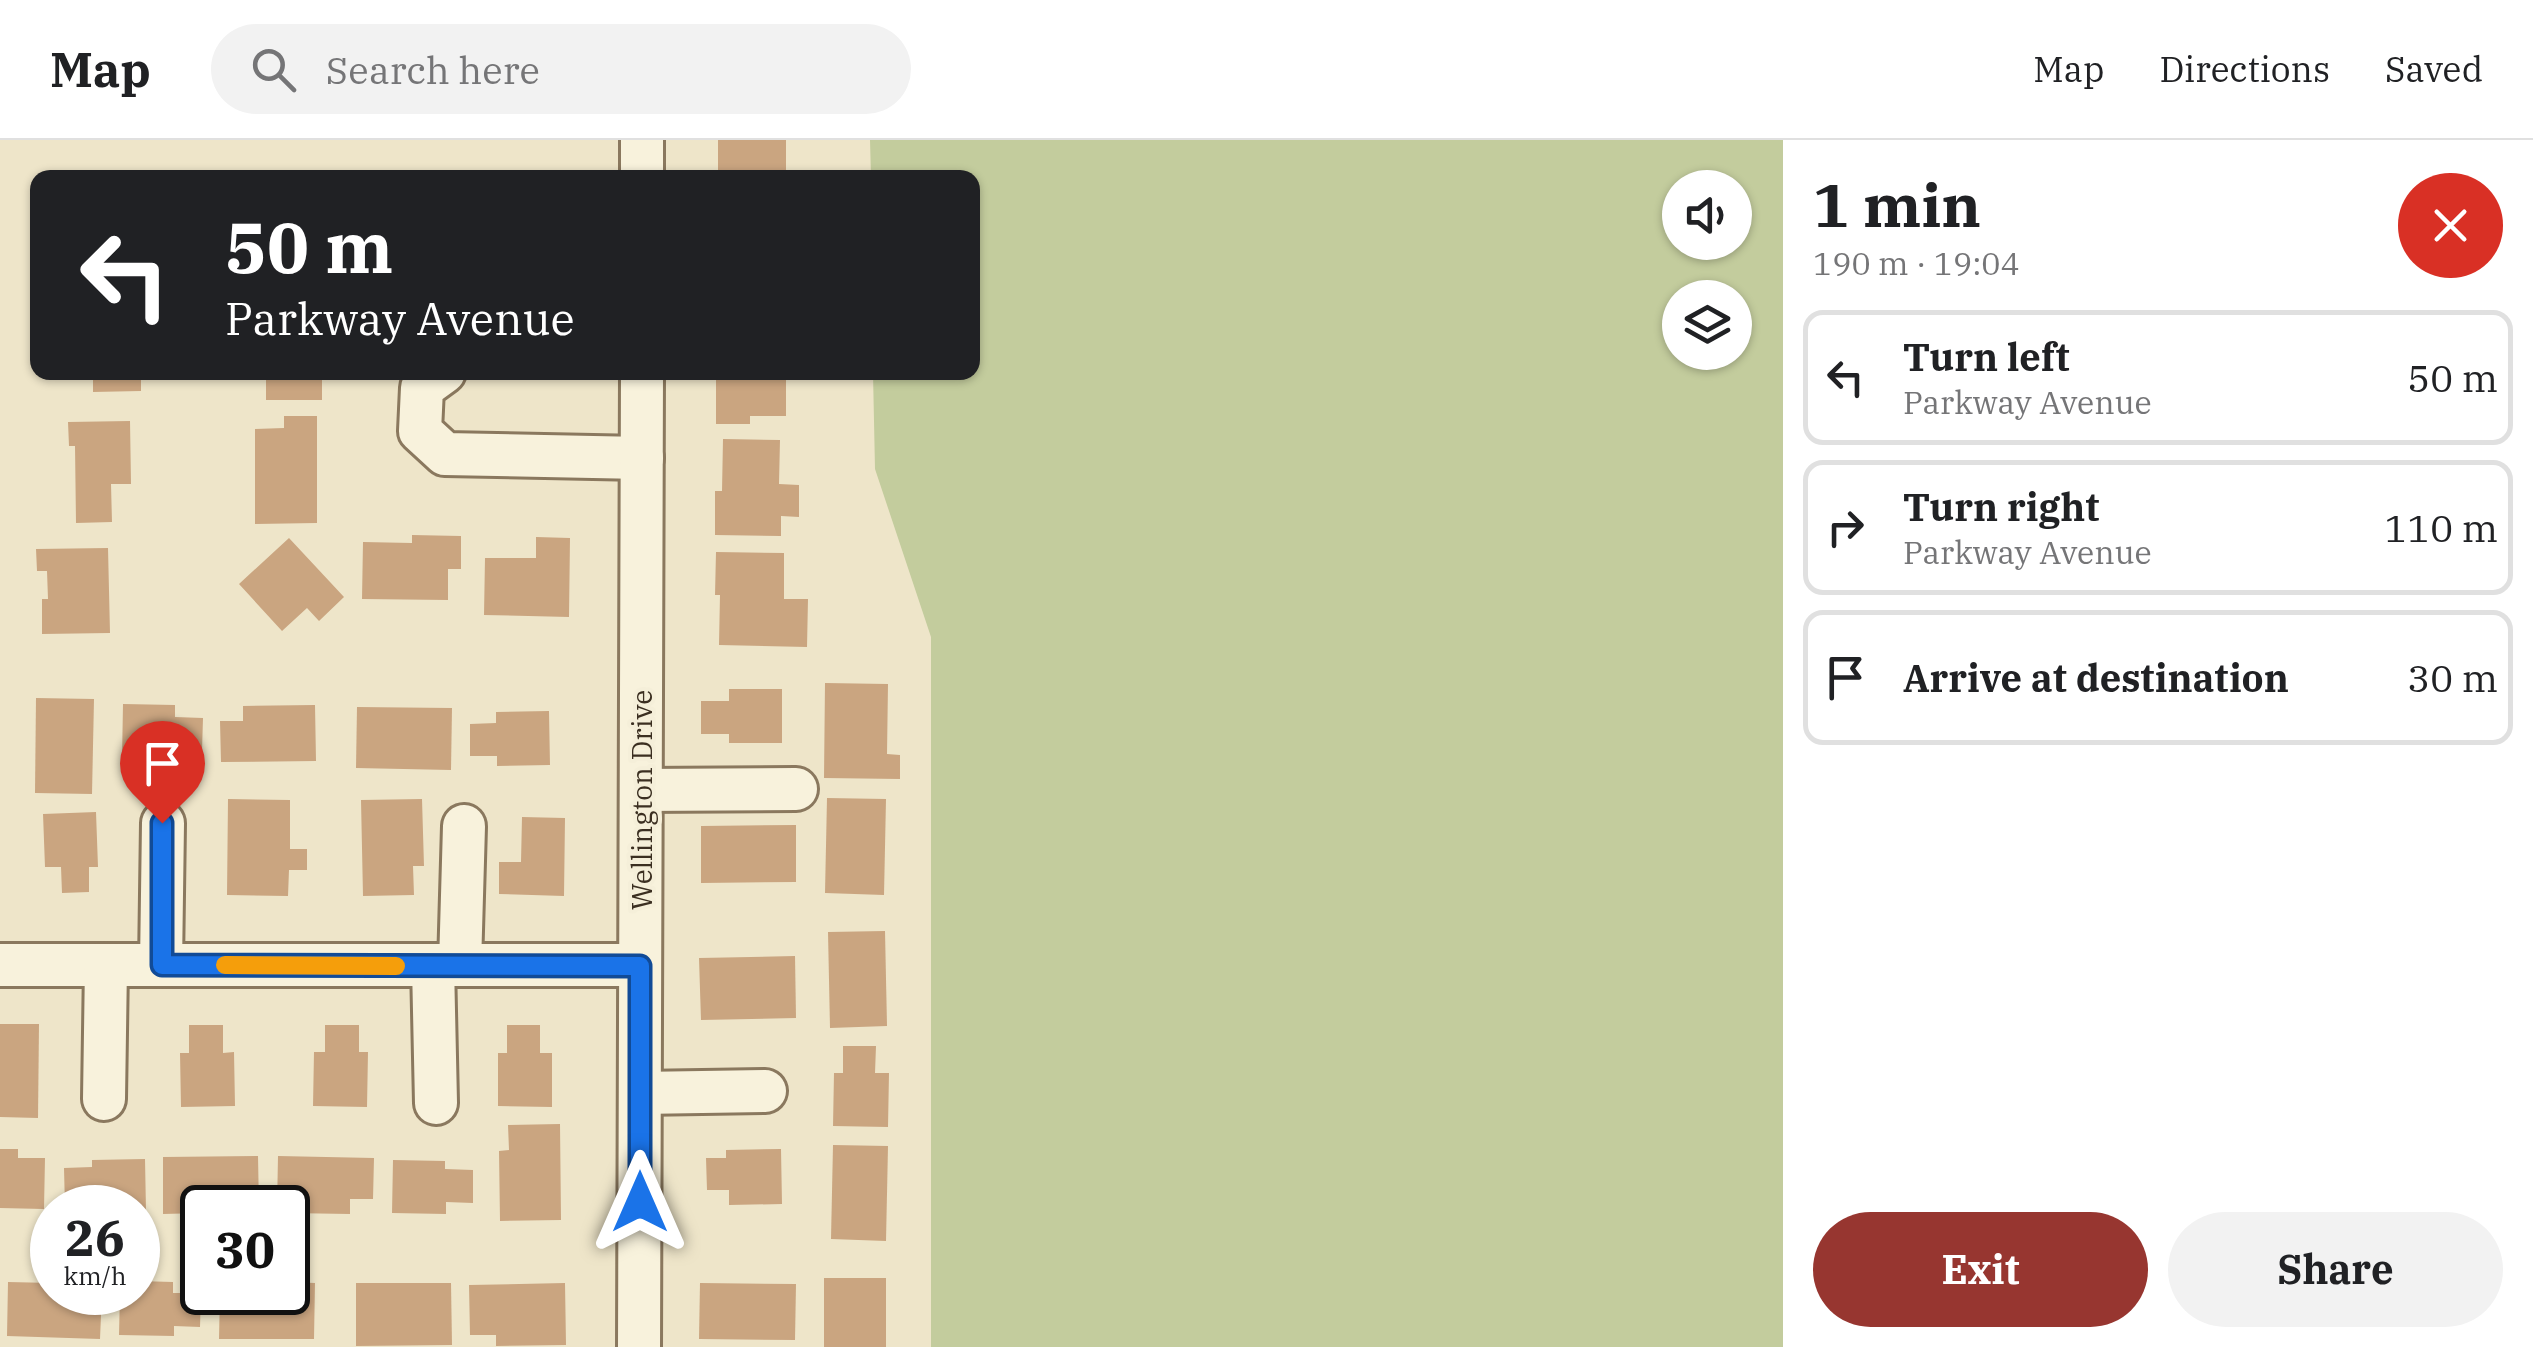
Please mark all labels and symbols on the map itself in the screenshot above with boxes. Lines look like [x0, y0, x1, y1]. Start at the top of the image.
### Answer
street label: Wellington Drive [623, 690, 660, 910]
pin [120, 721, 205, 824]
position arrow [588, 1150, 692, 1254]
speed limit sign: 30 [180, 1185, 310, 1315]

